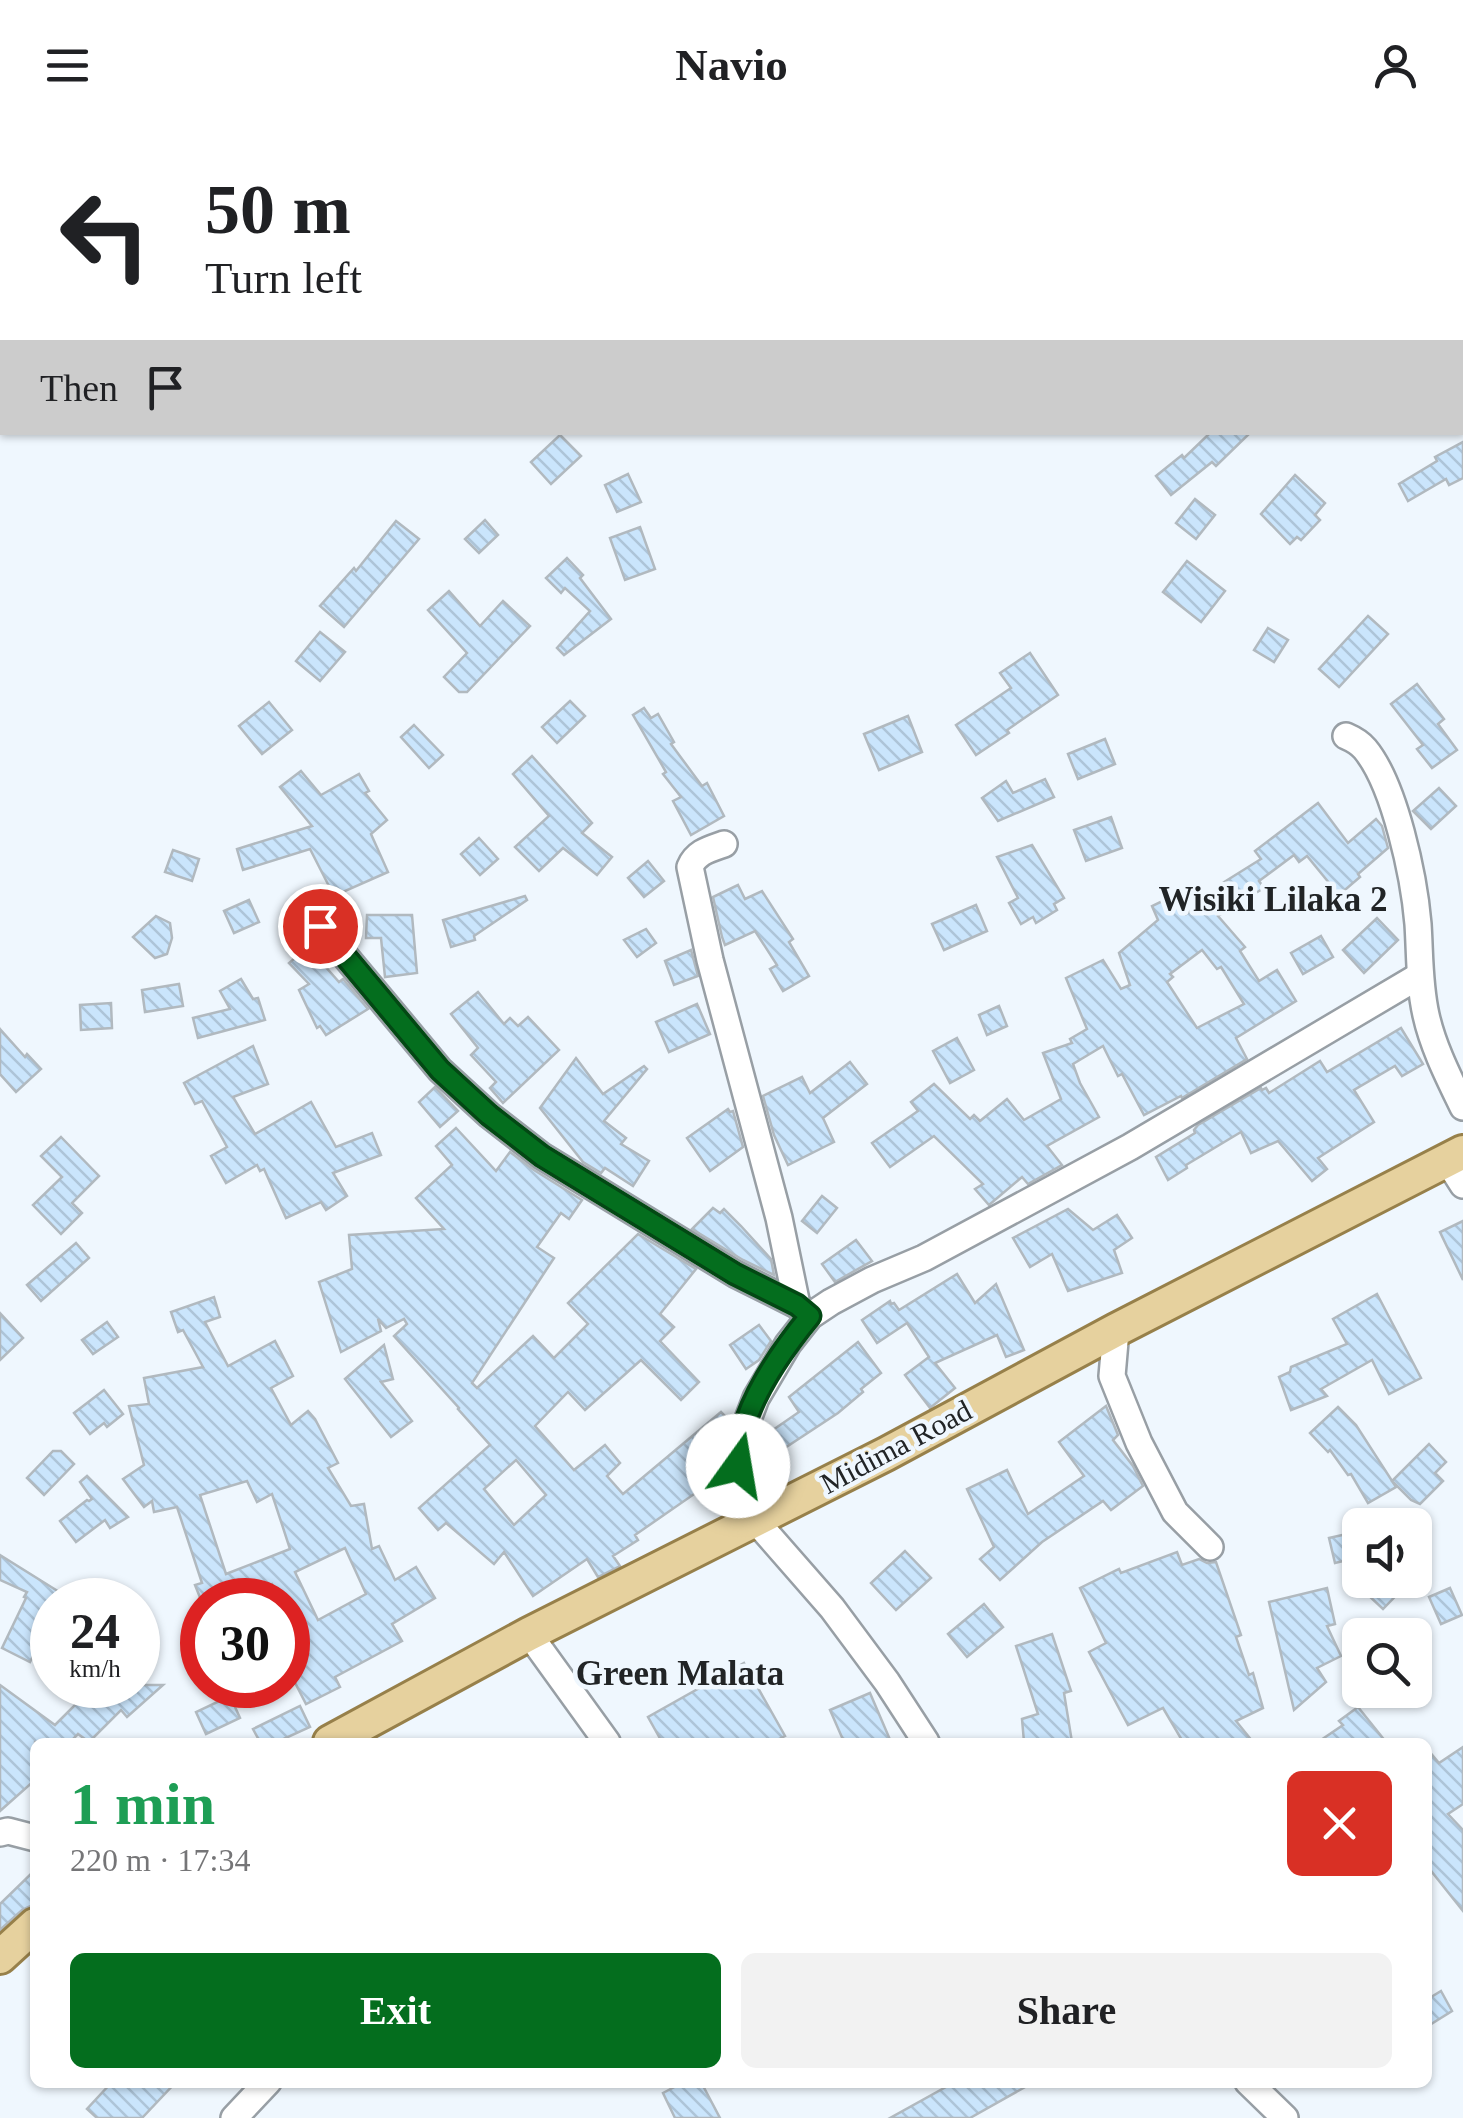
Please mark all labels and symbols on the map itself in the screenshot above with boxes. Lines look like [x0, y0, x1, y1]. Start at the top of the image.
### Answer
district label: Wisiki Lilaka 2 [1159, 880, 1387, 919]
pin [278, 884, 363, 969]
street label: Midima Road [815, 1393, 977, 1500]
position arrow [686, 1414, 790, 1518]
speed limit sign: 30 [180, 1578, 310, 1708]
district label: Green Malata [576, 1654, 784, 1693]

